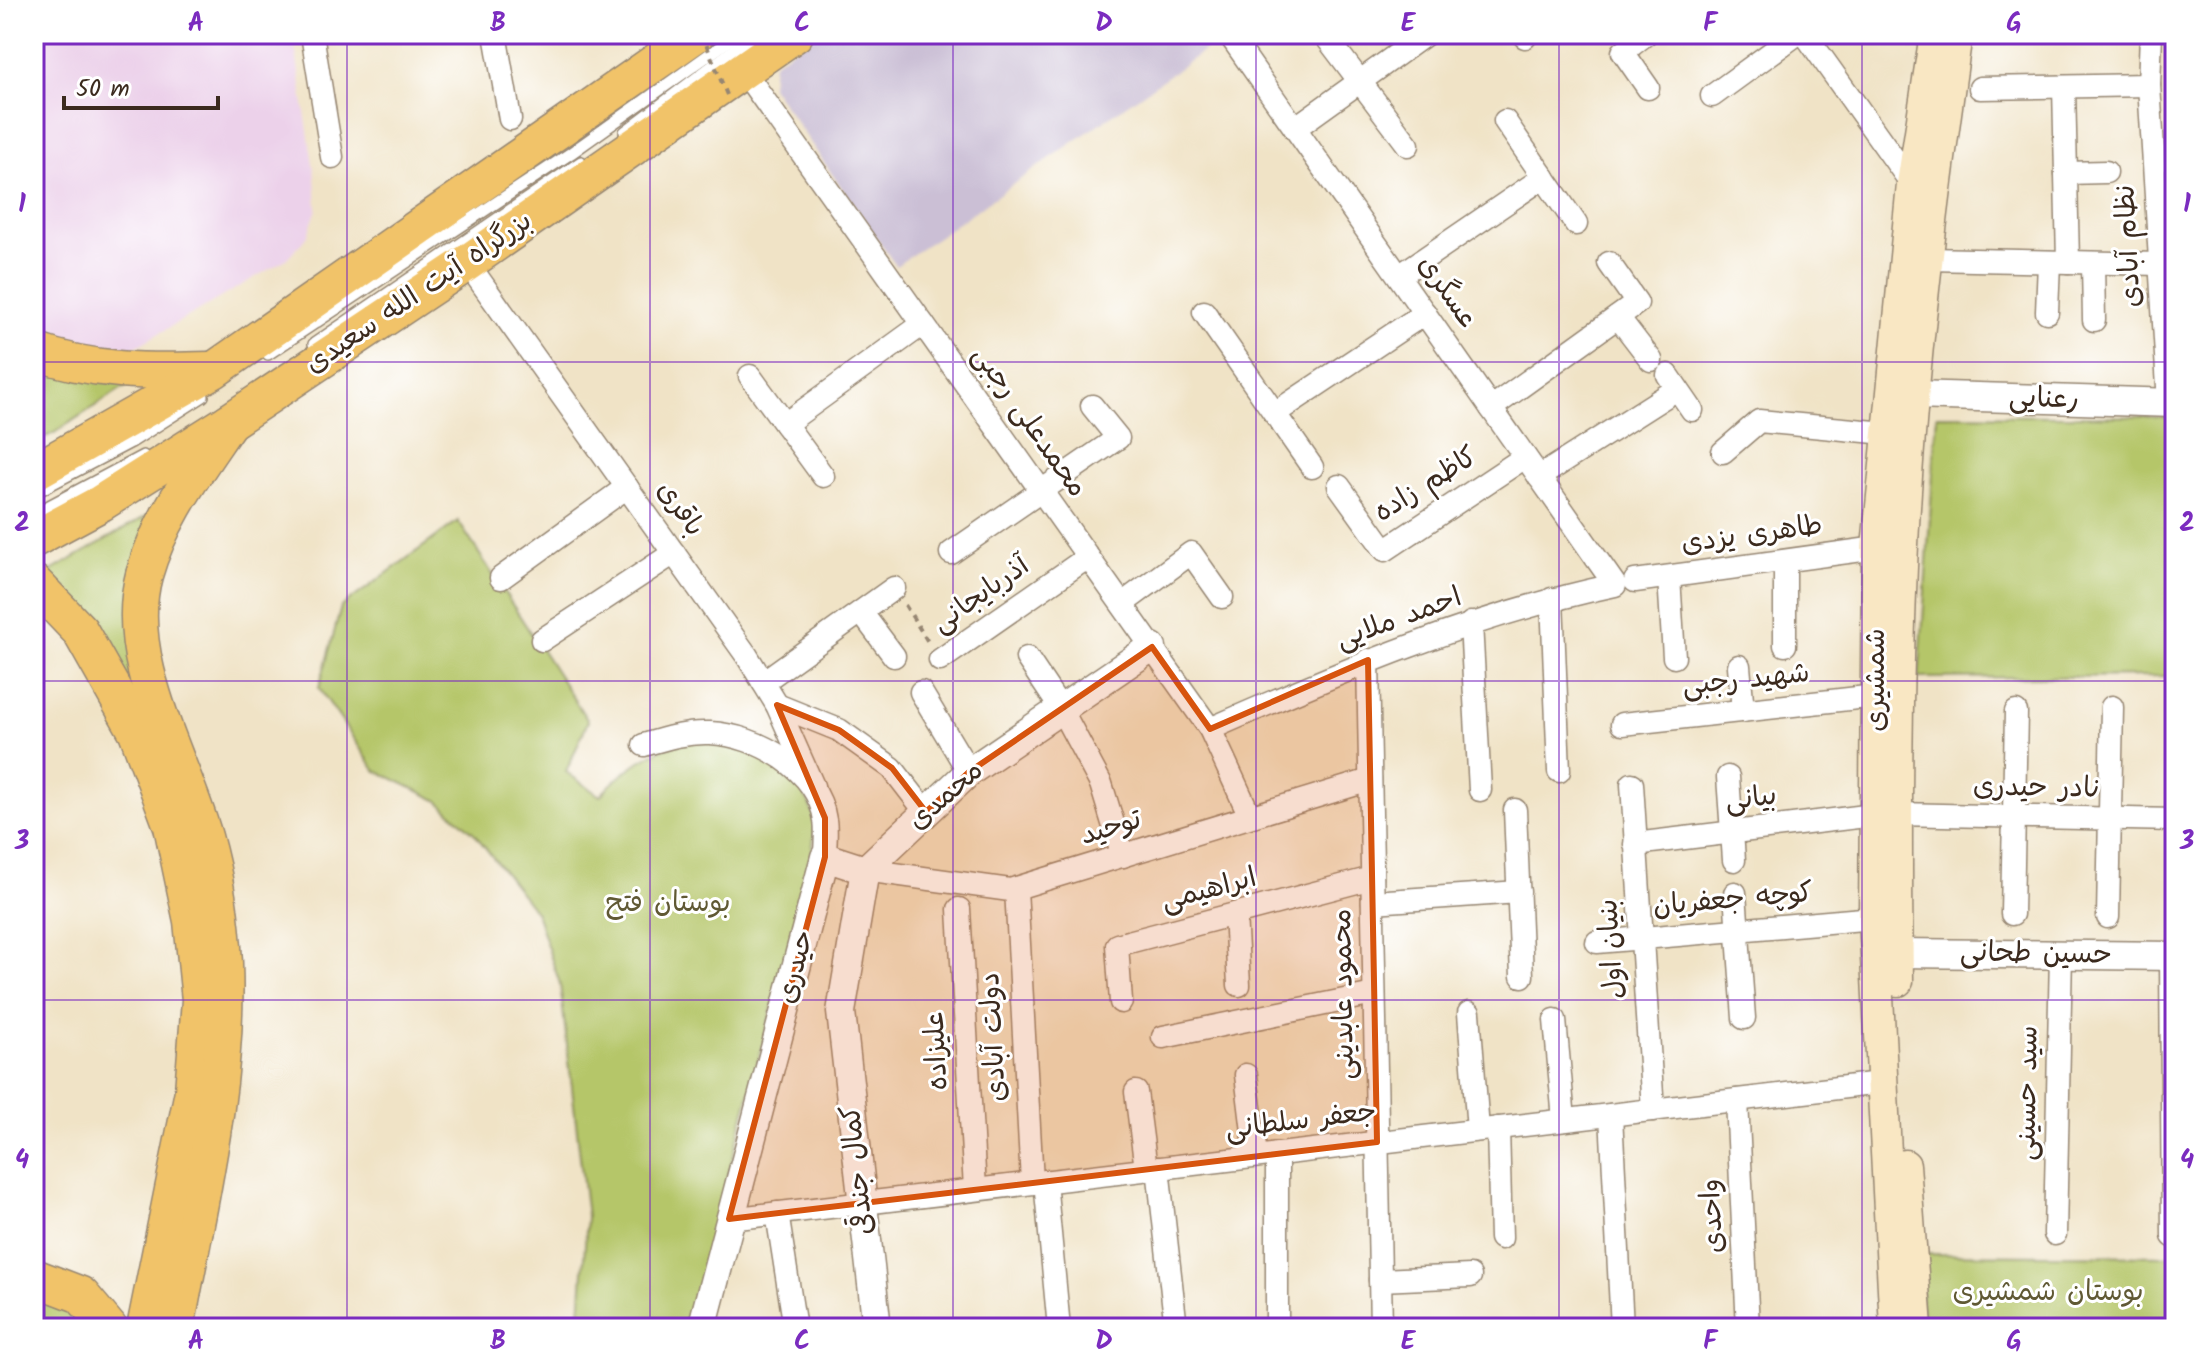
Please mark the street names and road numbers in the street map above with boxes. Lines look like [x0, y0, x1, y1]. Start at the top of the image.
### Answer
street label: نظام آبادی [2103, 183, 2155, 309]
street label: بزرگراه آیت الله سعیدی [296, 200, 542, 386]
street label: عسگری [1405, 246, 1489, 338]
street label: محمدعلی رجبی [960, 337, 1098, 507]
street label: رعنایی [2008, 375, 2080, 423]
street label: کاظم زاده [1365, 435, 1487, 535]
street label: باقری [644, 471, 716, 547]
street label: طاهری یزدی [1678, 503, 1826, 567]
street label: آذربایجانی [923, 544, 1040, 645]
street label: احمد ملایی [1330, 575, 1468, 663]
street label: شمشیری [1854, 628, 1899, 732]
street label: شهید رجبی [1680, 651, 1812, 709]
street label: محمدی [898, 750, 994, 842]
street label: نادر حیدری [1972, 764, 2102, 812]
street label: بیانی [1723, 774, 1779, 824]
street label: توحید [1075, 797, 1148, 859]
street label: ابراهیمی [1156, 856, 1262, 924]
street label: کوچه جعفریان [1651, 871, 1815, 929]
street label: بنیان اول [1586, 897, 1638, 1001]
street label: محمود عابدینی [1320, 908, 1368, 1080]
street label: حیدری [765, 925, 827, 1009]
street label: حسین طحانی [1960, 930, 2112, 978]
street label: دولت آبادی [968, 971, 1020, 1103]
street label: علیزاده [912, 1011, 962, 1091]
street label: سید حسینی [2004, 1025, 2052, 1161]
street label: جعفر سلطانی [1223, 1089, 1379, 1153]
street label: کمال جندقی [829, 1103, 887, 1237]
street label: واحدی [1689, 1178, 1737, 1254]

